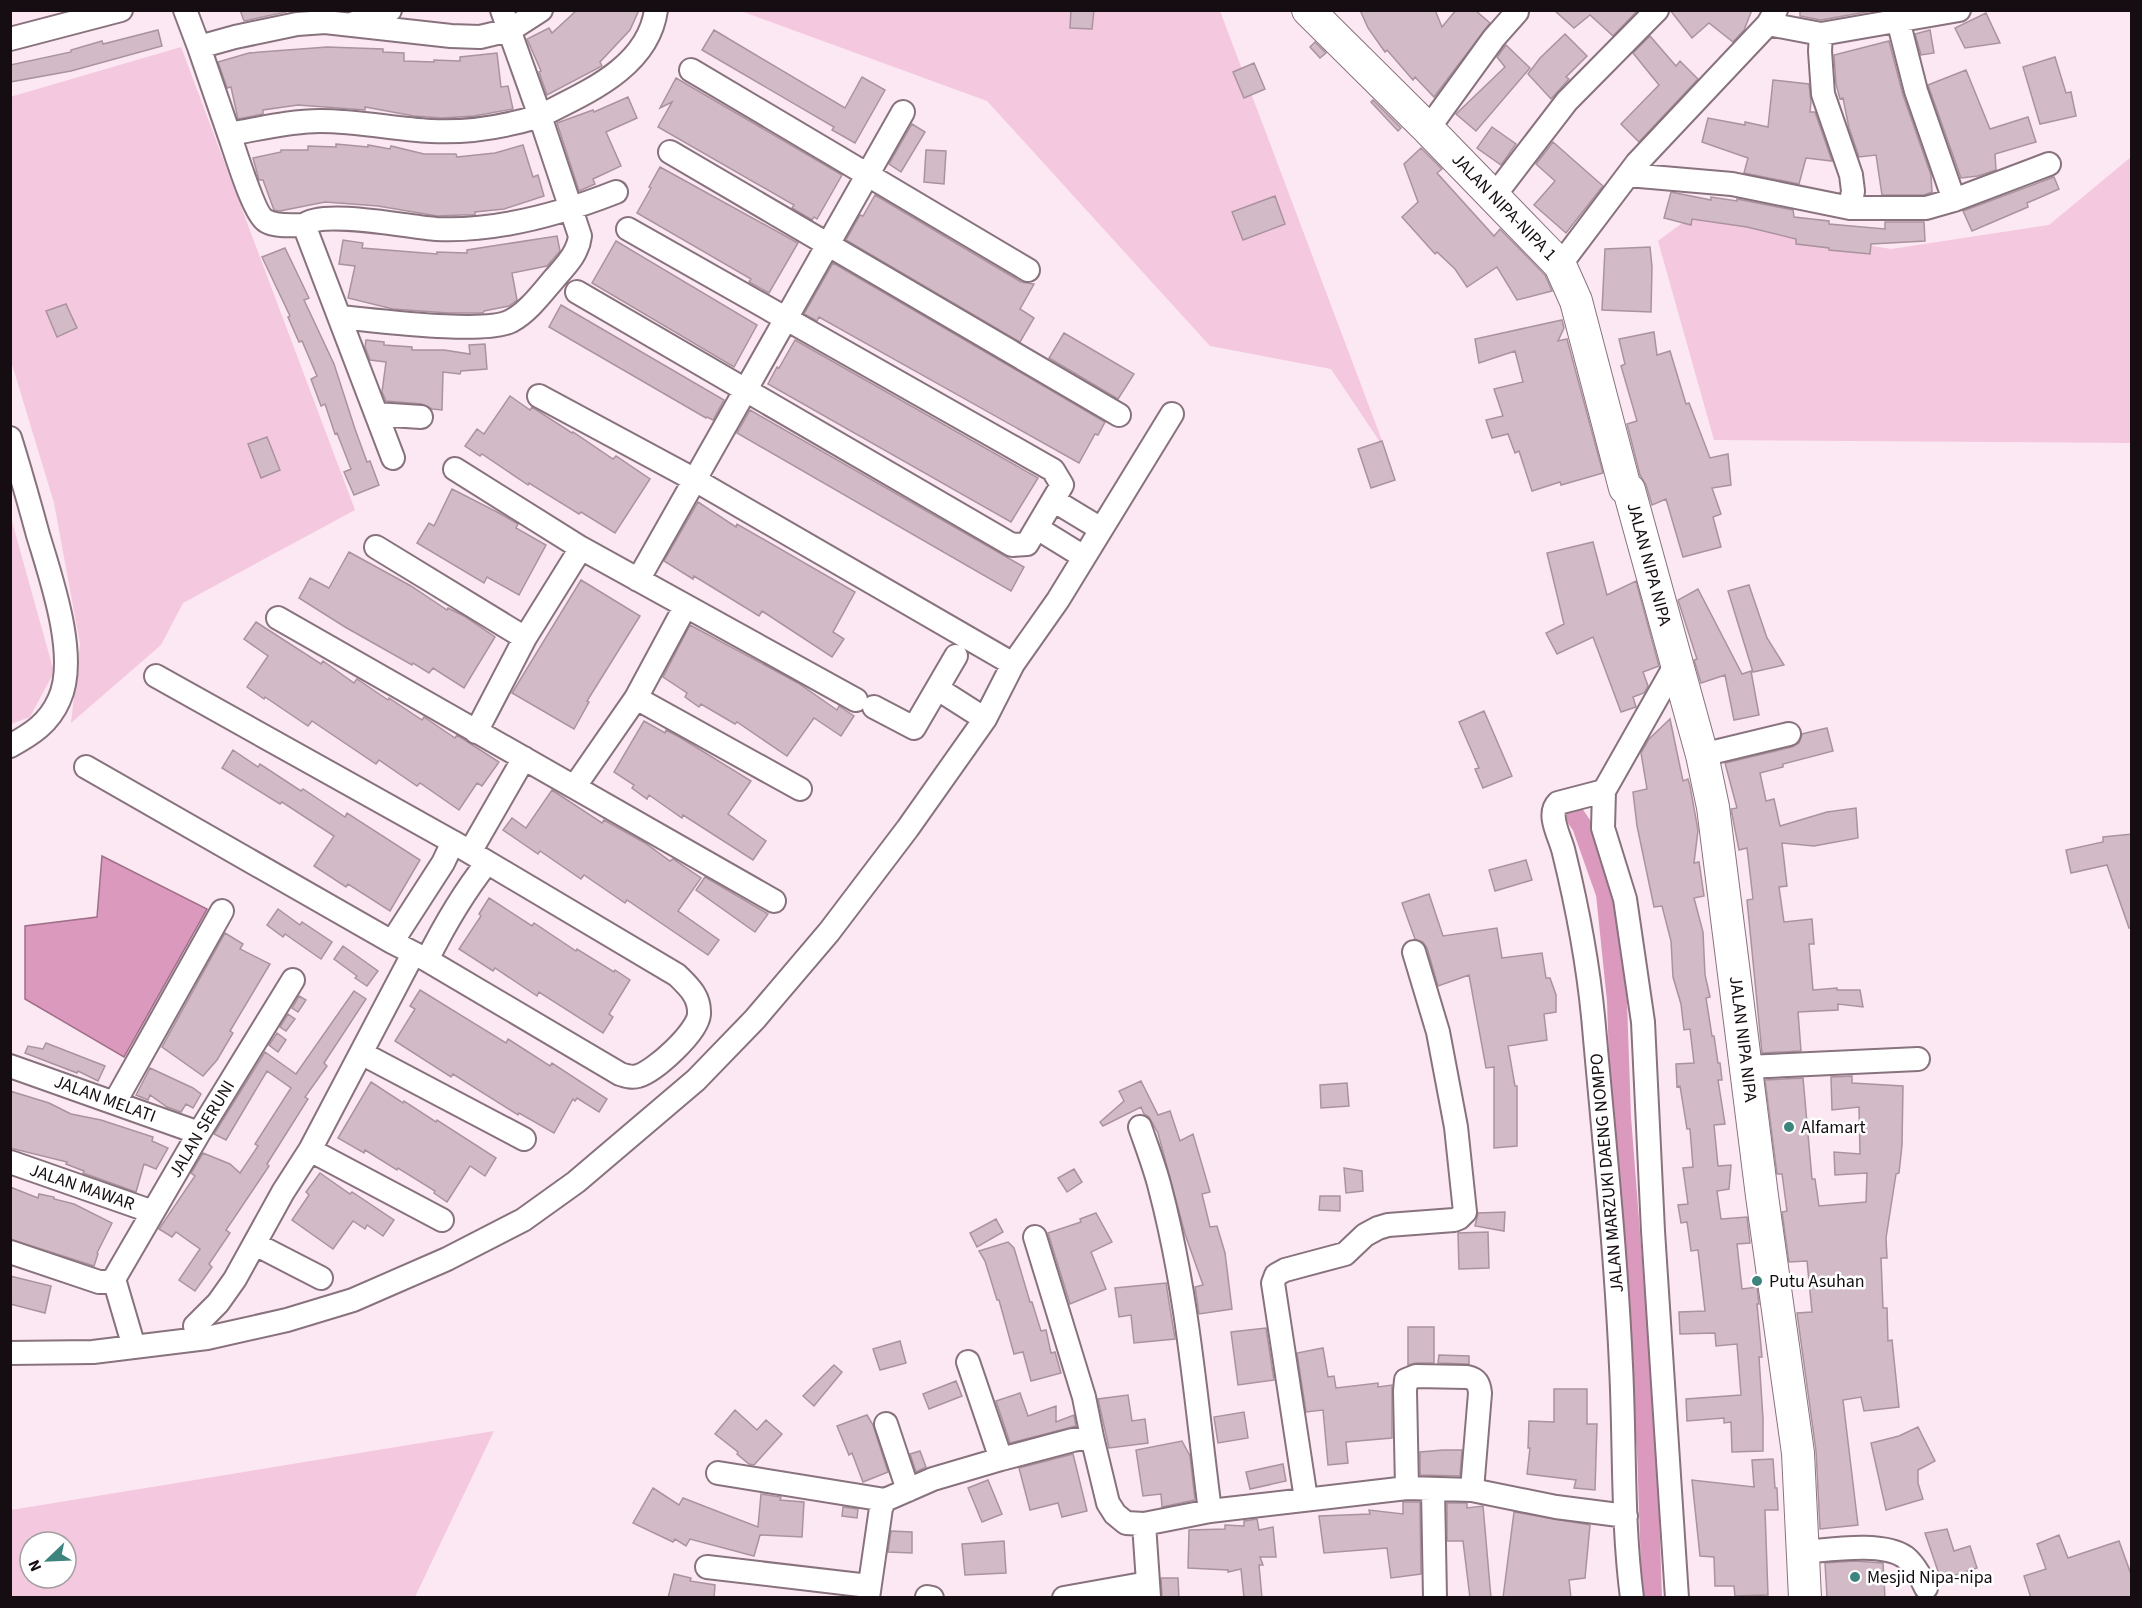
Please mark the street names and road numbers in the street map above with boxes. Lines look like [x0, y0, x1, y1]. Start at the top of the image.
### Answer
street label: JALAN NIPA-NIPA 1 [1446, 147, 1562, 267]
street label: JALAN NIPA NIPA [1621, 500, 1678, 629]
street label: JALAN NIPA NIPA [1723, 975, 1763, 1104]
street label: JALAN MARZUKI DAENG NOMPO [1584, 1052, 1630, 1294]
street label: JALAN MELATI [51, 1069, 159, 1129]
street label: JALAN SERUNI [163, 1076, 241, 1182]
street label: JALAN MAWAR [26, 1157, 138, 1217]

